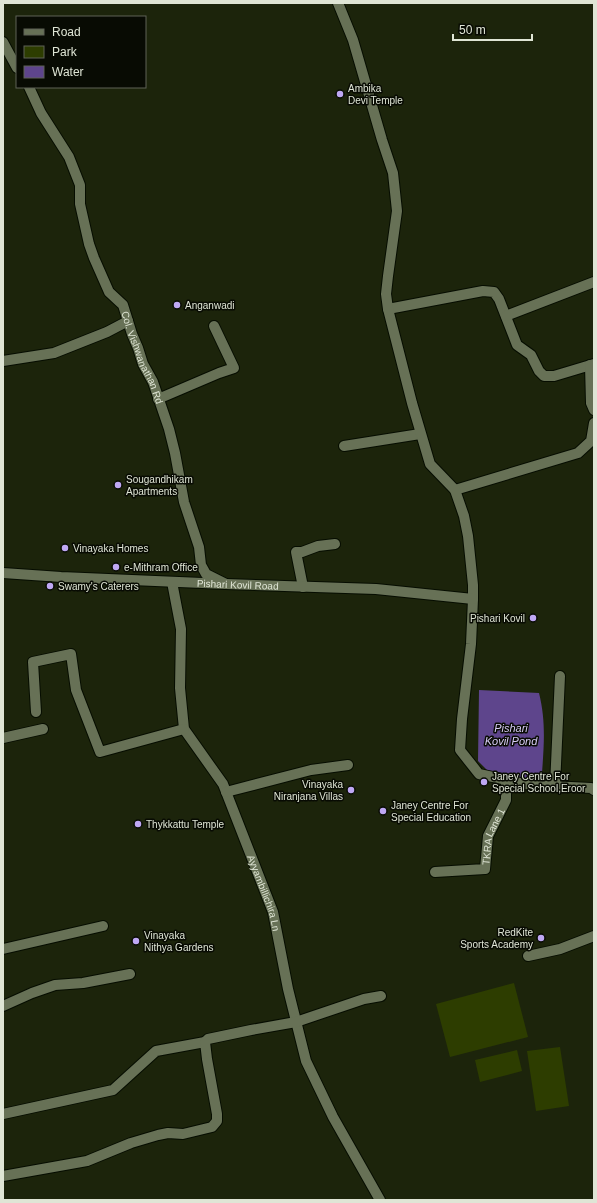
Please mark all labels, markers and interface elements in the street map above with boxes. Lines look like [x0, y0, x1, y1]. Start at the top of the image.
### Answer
legend [16, 16, 146, 88]
scale bar [453, 16, 532, 42]
text: 50 m [459, 23, 486, 37]
text: Road [52, 25, 81, 39]
text: Park [52, 45, 78, 59]
text: Water [52, 65, 84, 79]
place label: Ambika Devi Temple [348, 83, 403, 106]
marker: Ambika Devi Temple [335, 89, 345, 99]
marker: Anganwadi [172, 300, 182, 310]
place label: Anganwadi [185, 300, 234, 311]
street label: Col. Vishwanathan Rd [119, 310, 165, 405]
place label: Sougandhikam Apartments [126, 474, 193, 497]
marker: Sougandhikam Apartments [113, 480, 123, 490]
marker: Vinayaka Homes [60, 543, 70, 553]
place label: Vinayaka Homes [73, 543, 148, 554]
marker: e-Mithram Office [111, 562, 121, 572]
place label: e-Mithram Office [124, 562, 198, 573]
street label: Pishari Kovil Road [197, 578, 279, 592]
marker: Swamy's Caterers [45, 581, 55, 591]
place label: Swamy's Caterers [58, 581, 139, 592]
place label: Pishari Kovil [470, 613, 525, 624]
marker: Pishari Kovil [528, 613, 538, 623]
water label: Pishari Kovil Pond [485, 722, 538, 747]
place label: Janey Centre For Special School,Eroor [492, 771, 586, 794]
marker: Janey Centre For Special School,Eroor [479, 777, 489, 787]
place label: Vinayaka Niranjana Villas [274, 779, 343, 802]
marker: Vinayaka Niranjana Villas [346, 785, 356, 795]
place label: Janey Centre For Special Education [391, 800, 471, 823]
marker: Janey Centre For Special Education [378, 806, 388, 816]
street label: TKRA Lane 1 [480, 806, 507, 865]
marker: Thykkattu Temple [133, 819, 143, 829]
place label: Thykkattu Temple [146, 819, 225, 830]
street label: Ayyambillichira Ln [245, 853, 282, 932]
place label: RedKite Sports Academy [460, 927, 533, 950]
place label: Vinayaka Nithya Gardens [144, 930, 213, 953]
marker: RedKite Sports Academy [536, 933, 546, 943]
marker: Vinayaka Nithya Gardens [131, 936, 141, 946]

